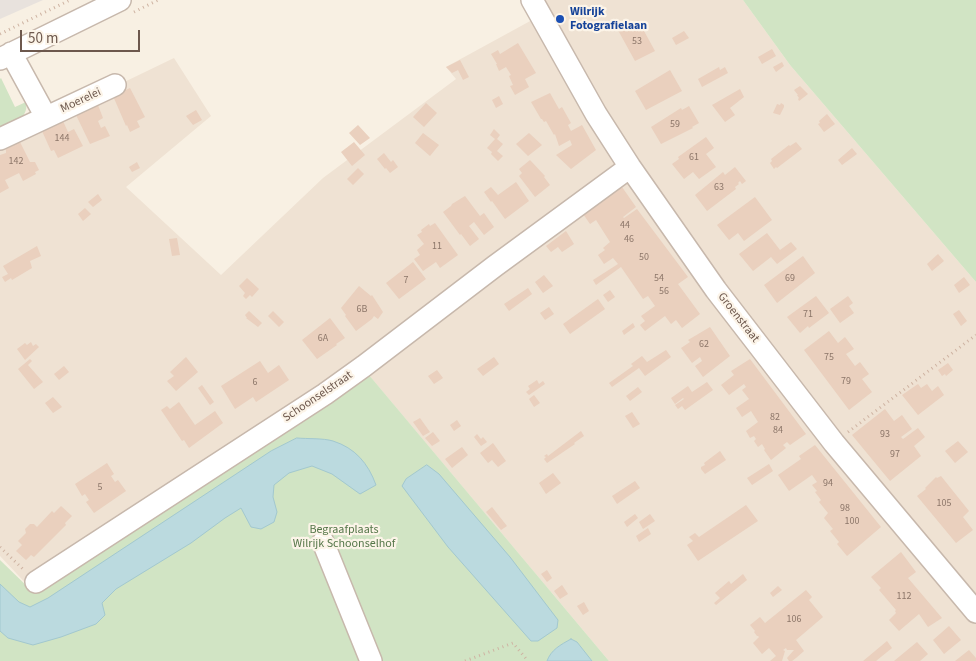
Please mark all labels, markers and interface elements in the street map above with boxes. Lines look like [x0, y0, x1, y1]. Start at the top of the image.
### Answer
place label: Wilrijk Fotografielaan [570, 5, 647, 33]
marker: Wilrijk Fotografielaan [554, 13, 566, 25]
scale bar [22, 20, 142, 52]
text: 50 m [28, 28, 58, 49]
house number: 53 [632, 36, 642, 48]
street label: Moerelei [58, 85, 104, 117]
house number: 59 [670, 119, 680, 131]
house number: 144 [55, 133, 69, 145]
house number: 61 [689, 152, 699, 164]
house number: 142 [9, 156, 23, 168]
house number: 63 [714, 182, 724, 194]
house number: 44 [620, 220, 630, 232]
house number: 46 [624, 234, 634, 246]
house number: 11 [432, 241, 442, 253]
house number: 50 [639, 252, 649, 264]
house number: 54 [654, 273, 664, 285]
house number: 69 [785, 273, 795, 285]
house number: 7 [404, 275, 408, 287]
house number: 56 [659, 286, 669, 298]
street label: Groenstraat [714, 290, 762, 346]
house number: 6B [357, 304, 367, 316]
house number: 71 [803, 309, 813, 321]
house number: 6A [318, 333, 328, 345]
house number: 62 [699, 339, 709, 351]
house number: 75 [824, 352, 834, 364]
street label: Schoonselstraat [281, 368, 355, 426]
house number: 79 [841, 376, 851, 388]
house number: 6 [253, 377, 257, 389]
house number: 82 [770, 412, 780, 424]
house number: 84 [773, 425, 783, 437]
house number: 93 [880, 429, 890, 441]
house number: 97 [890, 449, 900, 461]
house number: 94 [823, 478, 833, 490]
house number: 5 [98, 482, 102, 494]
house number: 105 [937, 498, 951, 510]
house number: 98 [840, 503, 850, 515]
house number: 100 [845, 516, 859, 528]
park label: Begraafplaats Wilrijk Schoonselhof [293, 523, 395, 551]
house number: 112 [897, 591, 911, 603]
house number: 106 [787, 614, 801, 626]

